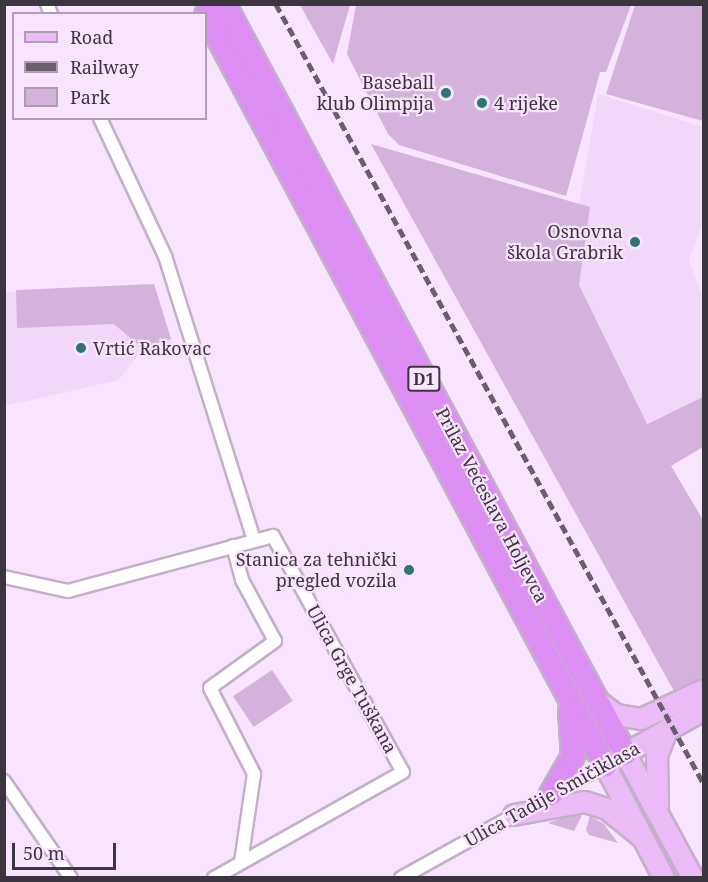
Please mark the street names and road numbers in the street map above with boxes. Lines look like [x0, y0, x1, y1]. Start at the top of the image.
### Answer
road number: D1 [406, 366, 442, 392]
street label: Prilaz Većeslava Holjevca [431, 404, 553, 606]
street label: Ulica Grge Tuškana [302, 601, 402, 757]
street label: Ulica Tadije Smičiklasa [461, 737, 643, 851]

